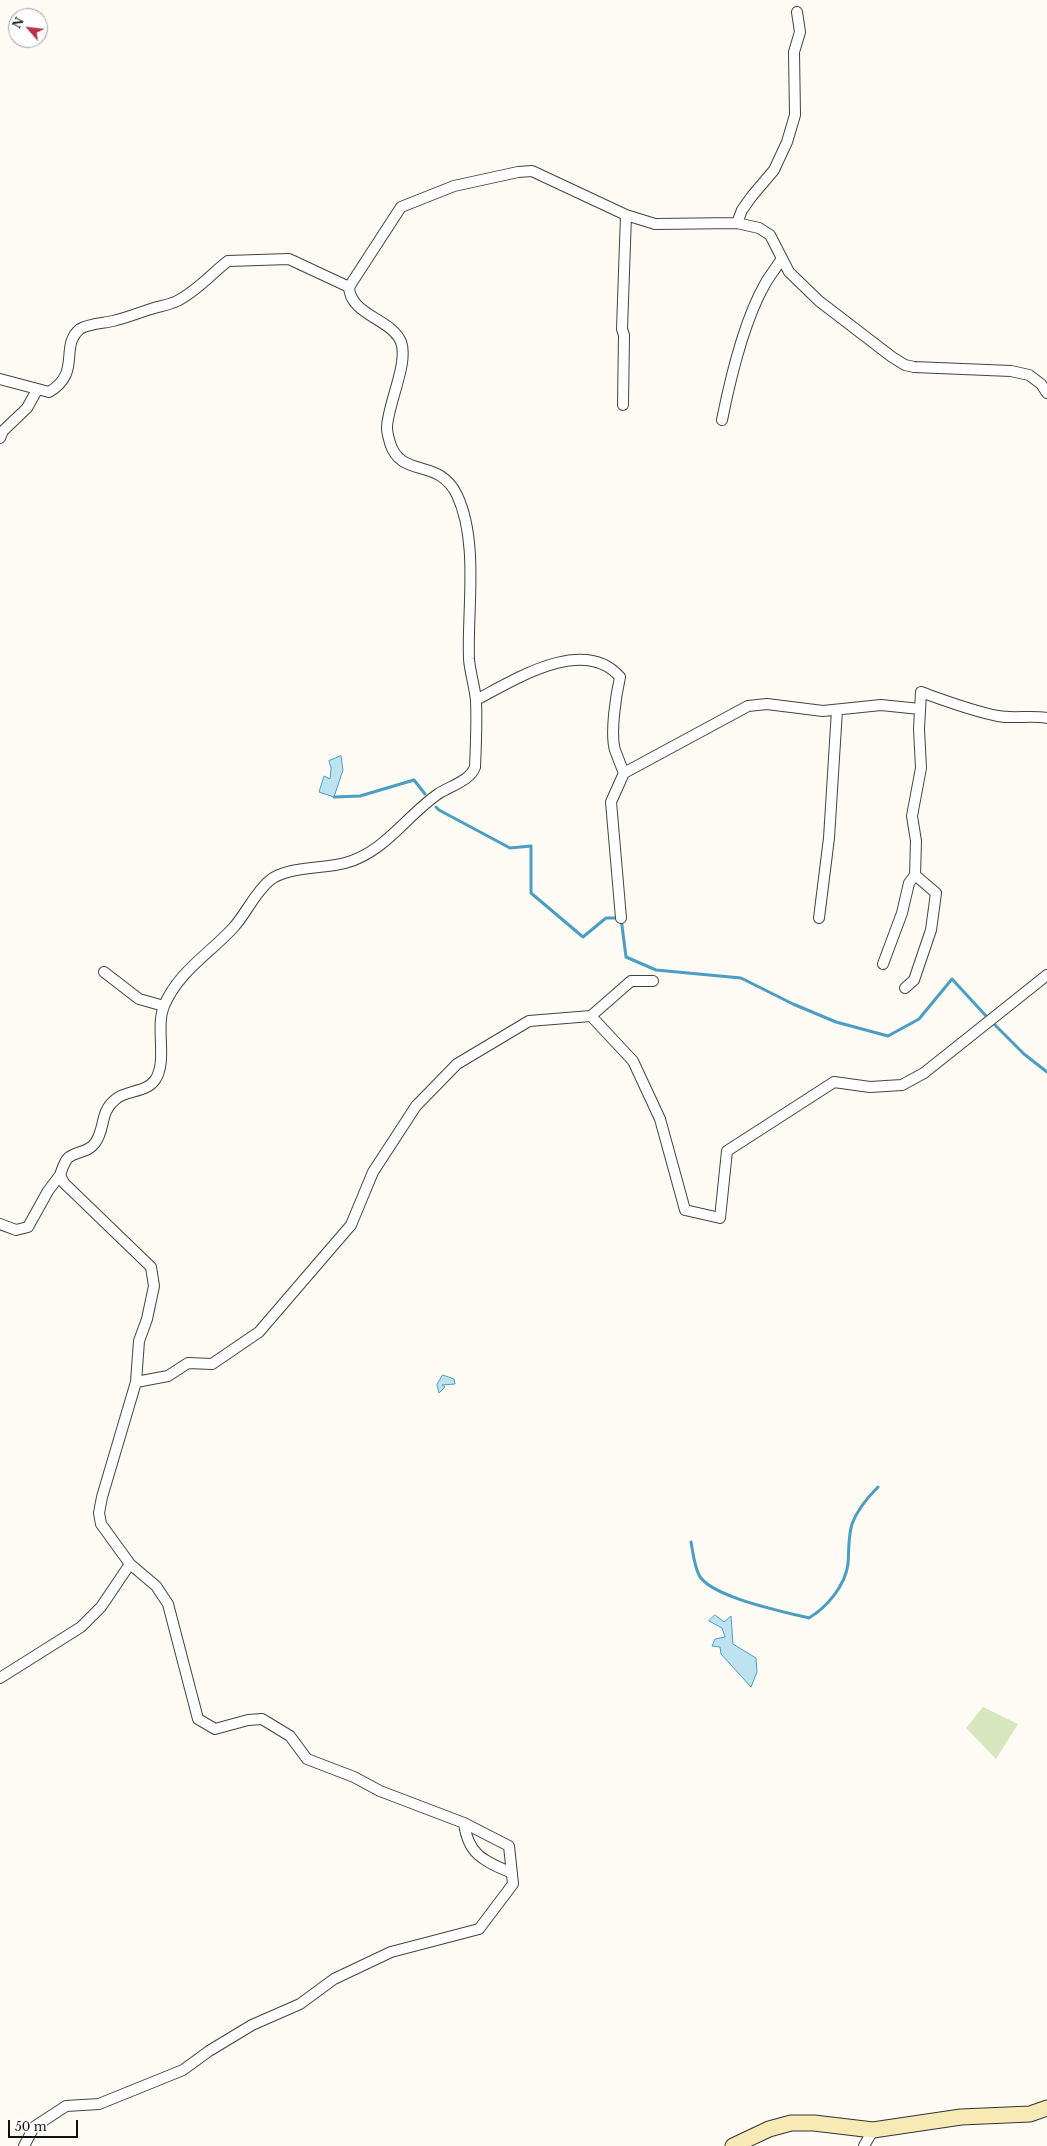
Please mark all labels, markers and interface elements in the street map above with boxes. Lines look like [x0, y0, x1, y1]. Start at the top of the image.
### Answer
north arrow [8, 8, 48, 48]
text: N [10, 15, 27, 31]
scale bar [10, 2112, 80, 2138]
text: 50 m [15, 2119, 47, 2134]

